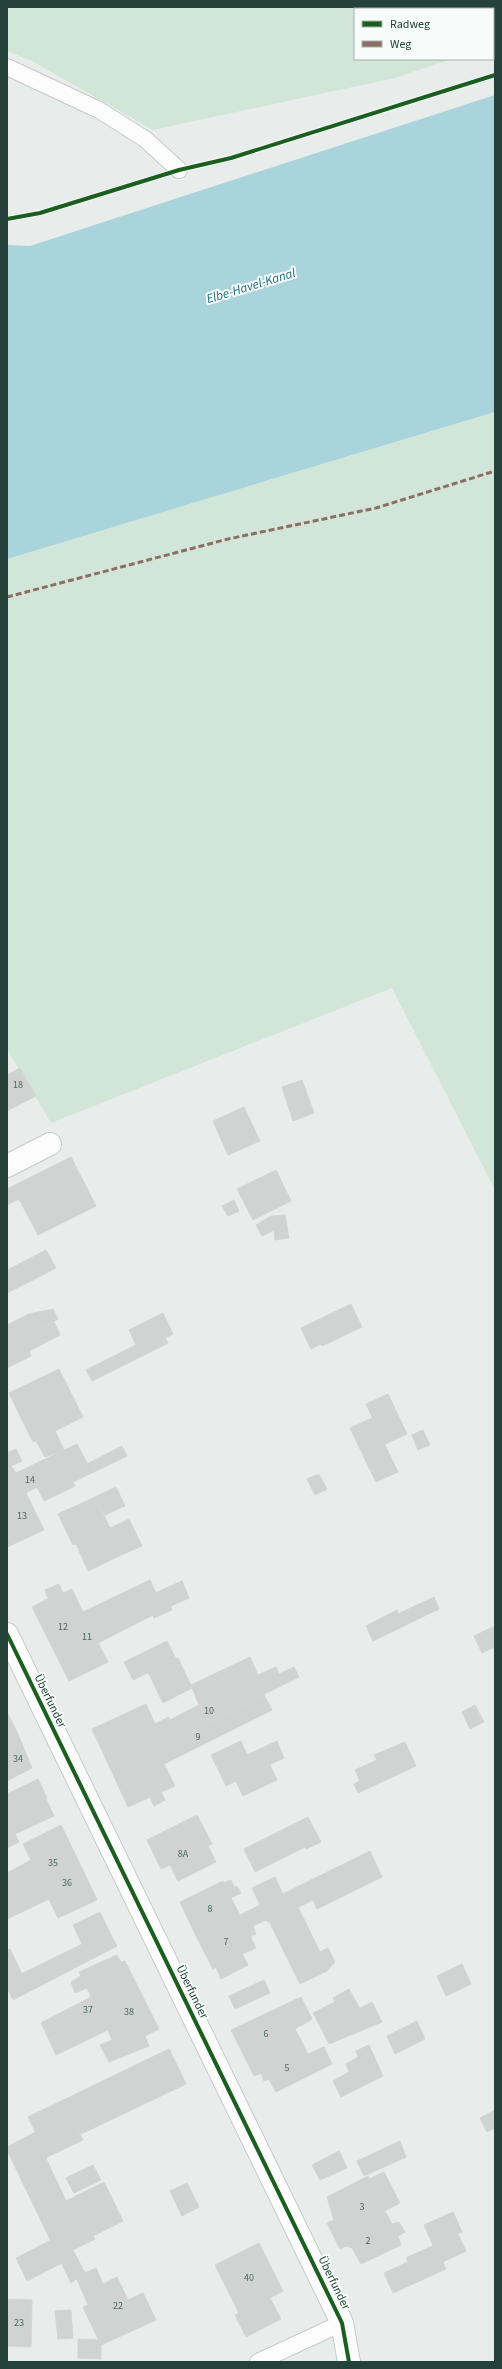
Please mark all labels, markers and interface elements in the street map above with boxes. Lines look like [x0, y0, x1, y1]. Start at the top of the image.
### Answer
legend [354, 8, 494, 60]
text: Radweg [390, 16, 430, 33]
text: Weg [390, 36, 411, 53]
water label: Elbe-Havel-Kanal [204, 264, 299, 308]
house number: 18 [13, 1078, 23, 1092]
house number: 14 [25, 1473, 35, 1487]
house number: 13 [17, 1509, 27, 1523]
house number: 12 [58, 1620, 68, 1634]
house number: 11 [82, 1630, 92, 1644]
street label: Überfunder [30, 1671, 71, 1731]
house number: 10 [204, 1704, 214, 1718]
house number: 9 [196, 1730, 201, 1744]
house number: 34 [13, 1752, 23, 1766]
house number: 8A [178, 1847, 189, 1861]
house number: 35 [48, 1856, 58, 1870]
house number: 36 [62, 1876, 72, 1890]
house number: 8 [208, 1902, 213, 1916]
house number: 7 [224, 1935, 229, 1949]
street label: Überfunder [172, 1962, 213, 2022]
house number: 37 [83, 2003, 93, 2017]
house number: 38 [124, 2005, 134, 2019]
house number: 6 [264, 2027, 269, 2041]
house number: 5 [285, 2061, 290, 2075]
house number: 3 [360, 2200, 365, 2214]
house number: 2 [366, 2234, 371, 2248]
street label: Überfunder [314, 2253, 355, 2313]
house number: 40 [244, 2271, 254, 2285]
house number: 22 [113, 2299, 123, 2313]
house number: 23 [14, 2316, 24, 2330]

